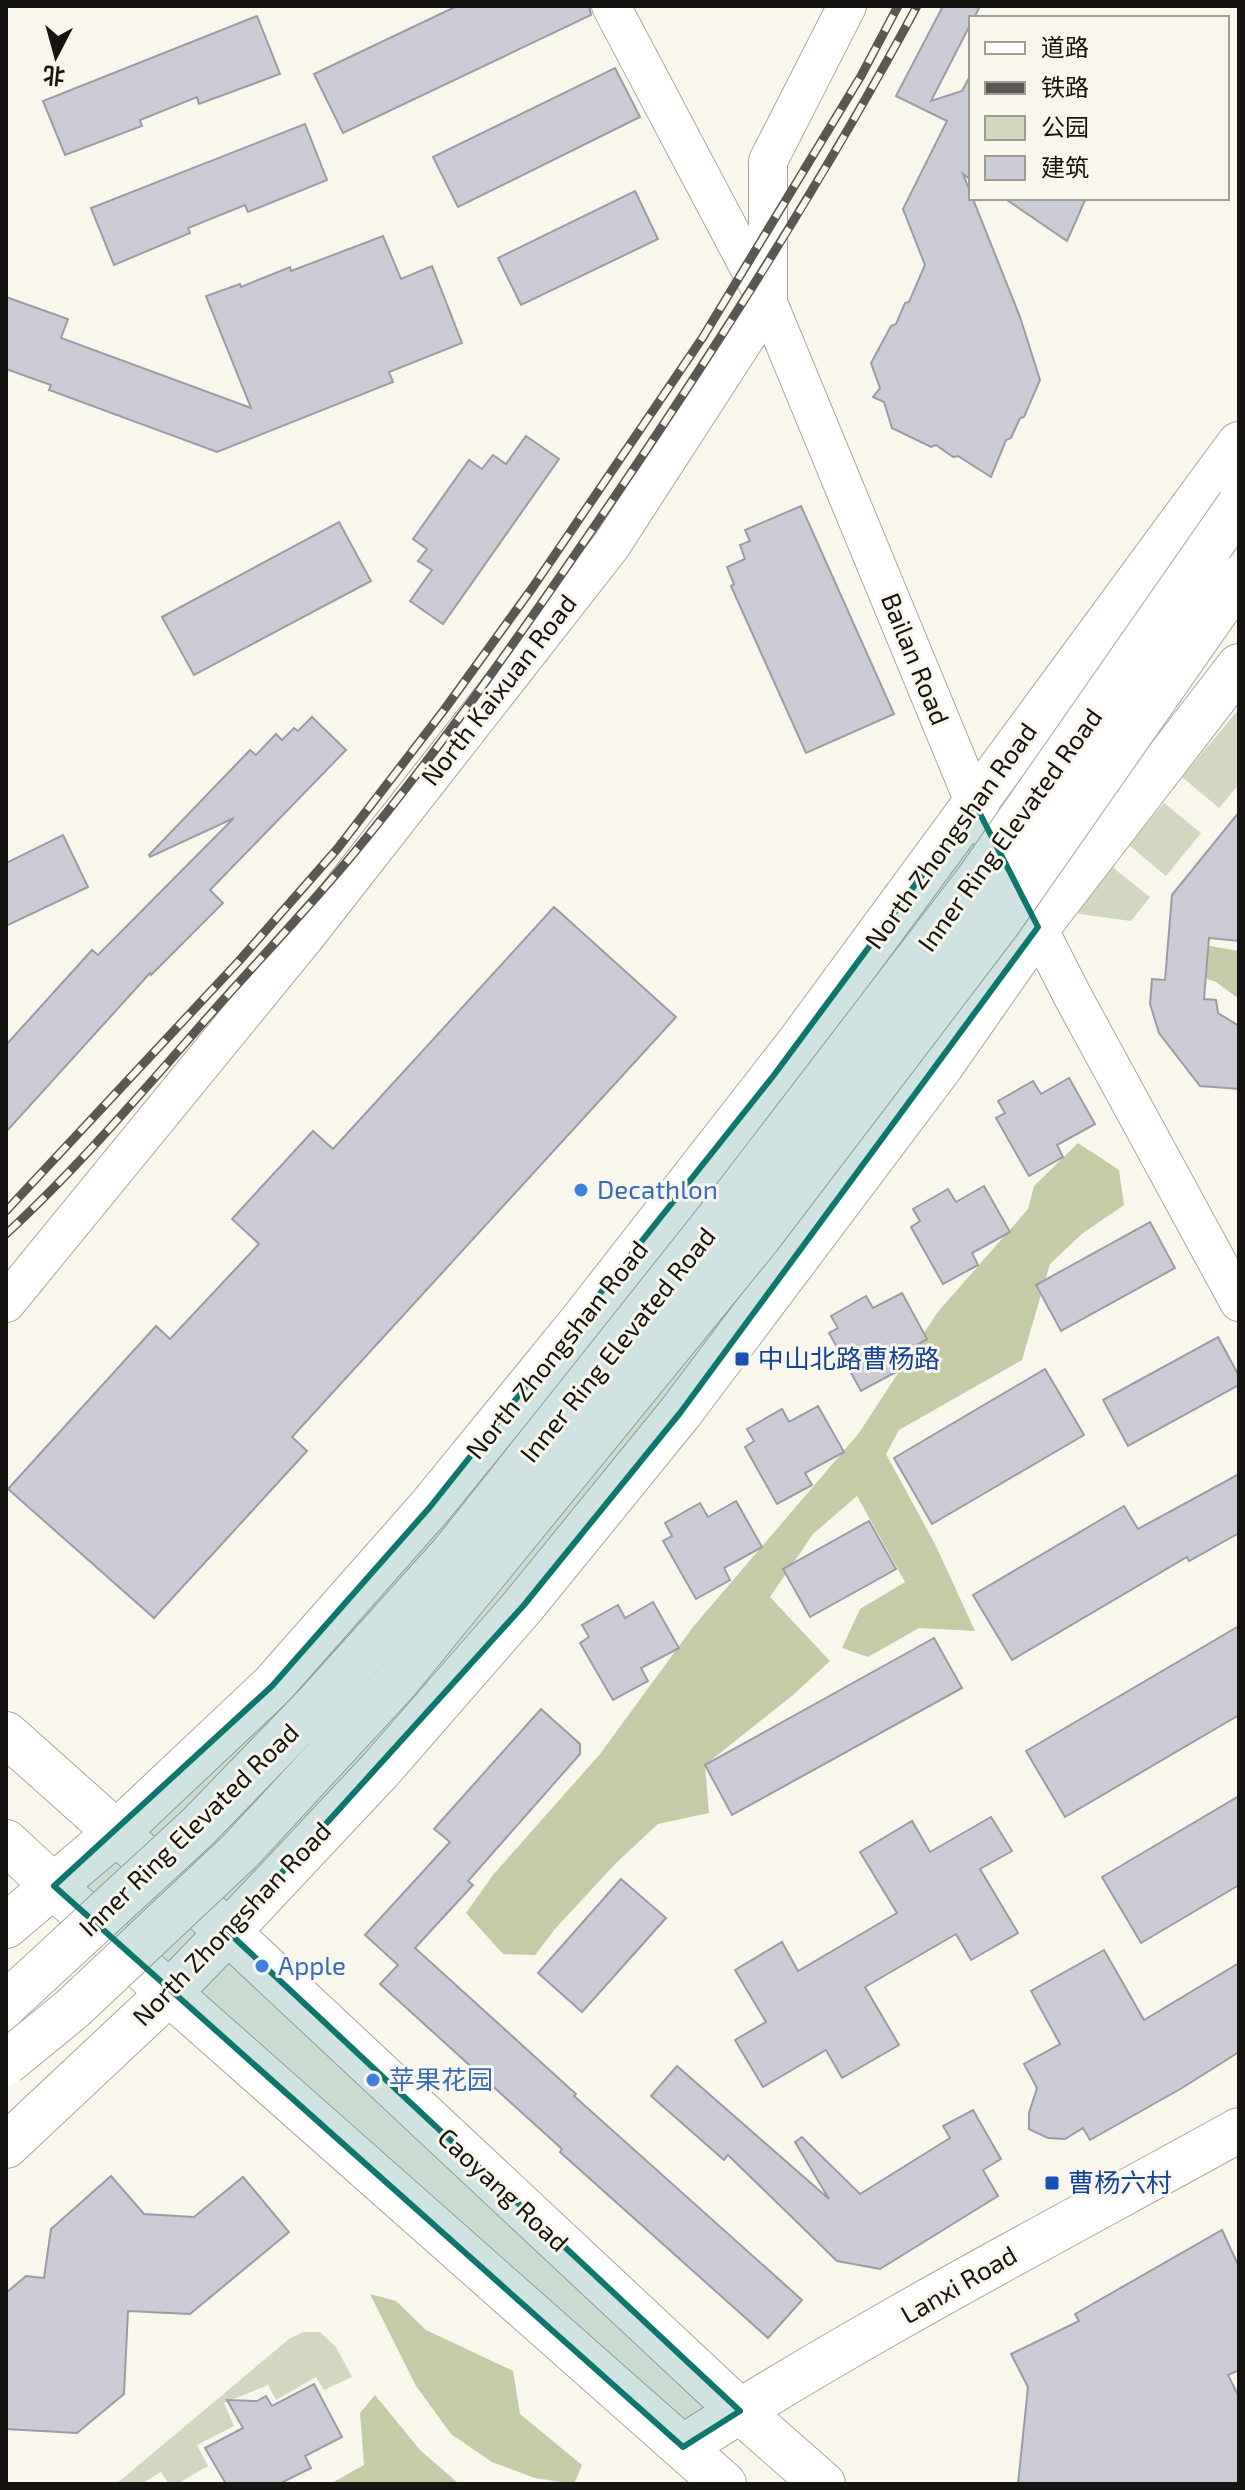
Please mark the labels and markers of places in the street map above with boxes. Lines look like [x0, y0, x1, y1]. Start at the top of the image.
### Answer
place label: Decathlon [597, 1173, 718, 1204]
marker: Decathlon [572, 1181, 590, 1199]
place label: 中山北路曹杨路 [758, 1342, 940, 1373]
marker: 中山北路曹杨路 [733, 1350, 751, 1368]
place label: Apple [278, 1949, 346, 1980]
marker: Apple [253, 1957, 271, 1975]
place label: 苹果花园 [389, 2063, 493, 2094]
marker: 苹果花园 [364, 2071, 382, 2089]
place label: 曹杨六村 [1068, 2166, 1172, 2197]
marker: 曹杨六村 [1043, 2174, 1061, 2192]

